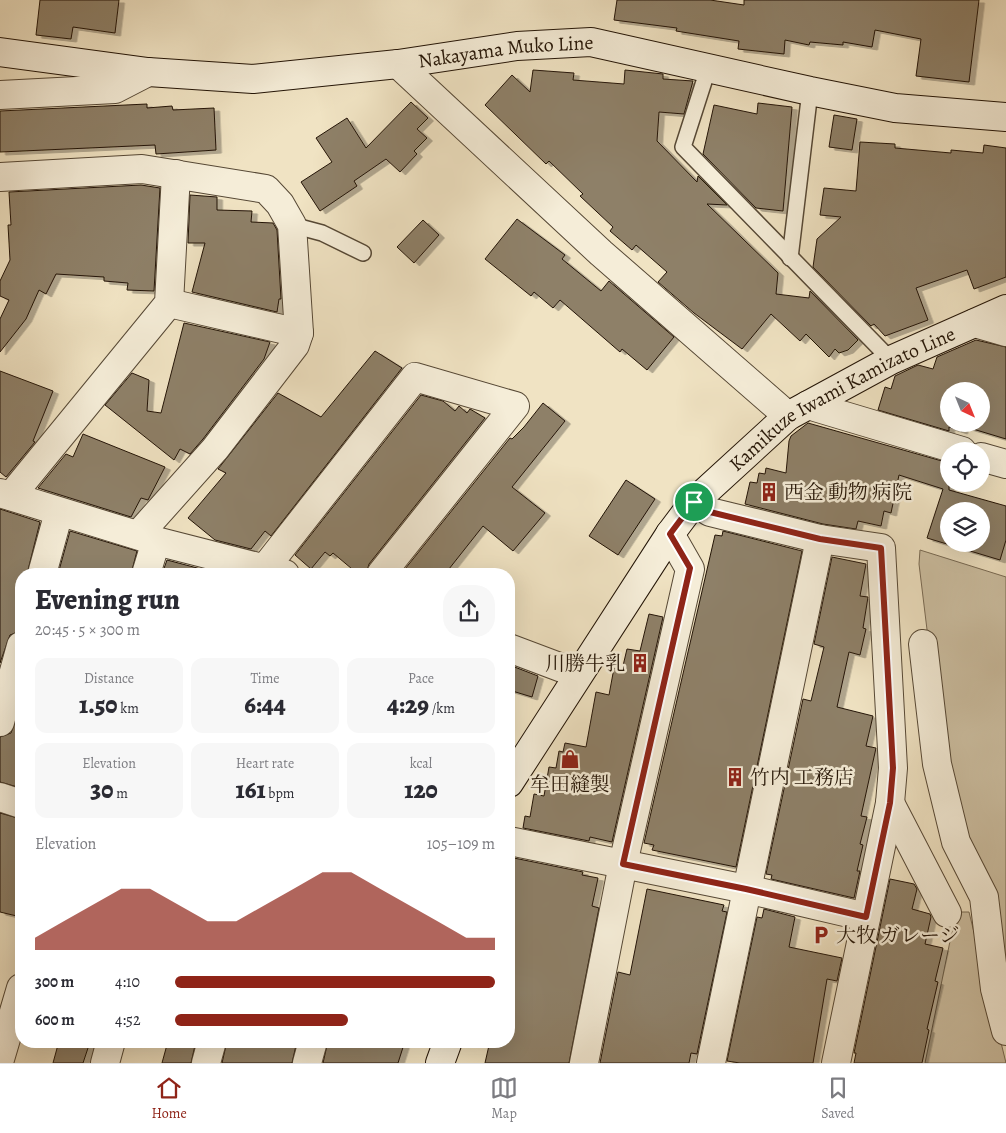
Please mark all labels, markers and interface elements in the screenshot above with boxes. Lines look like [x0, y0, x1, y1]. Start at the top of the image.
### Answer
street label: Nakayama Muko Line [416, 28, 594, 74]
street label: Kamikuze Iwami Kamizato Line [723, 320, 959, 477]
north arrow [940, 382, 990, 432]
map controls [940, 382, 990, 552]
button: locate [940, 442, 990, 492]
place label: 西金 動物 病院 [784, 479, 912, 506]
pin [673, 481, 715, 523]
building icon: 西金 動物 病院 [758, 481, 780, 503]
icon: arrive [680, 488, 708, 516]
button: layers [940, 502, 990, 552]
text: Evening run [35, 581, 180, 619]
button: share [443, 585, 495, 637]
text: 20:45 · 5 × 300 m [35, 619, 140, 641]
place label: 川勝牛乳 [545, 650, 625, 677]
building icon: 川勝牛乳 [629, 652, 651, 674]
text: Distance [84, 669, 134, 688]
text: Time [250, 669, 280, 688]
text: Pace [408, 669, 434, 688]
text: 1.50 [79, 688, 118, 722]
text: 6:44 [244, 688, 286, 722]
text: 4:29 [387, 688, 429, 722]
text: km [118, 699, 139, 718]
text: /km [429, 699, 455, 718]
shop icon: 牟田縫製 [559, 748, 581, 770]
text: Elevation [82, 754, 136, 773]
text: Heart rate [236, 754, 294, 773]
text: kcal [410, 754, 432, 773]
place label: 竹内 工務店 [750, 764, 854, 791]
building icon: 竹内 工務店 [724, 766, 746, 788]
place label: 牟田縫製 [530, 771, 610, 798]
text: 30 [90, 773, 113, 807]
text: 161 [236, 773, 266, 807]
text: 120 [404, 773, 438, 807]
text: m [113, 784, 128, 803]
text: bpm [266, 784, 295, 803]
text: Elevation [35, 833, 96, 855]
text: 105–109 m [427, 833, 495, 855]
place label: 大牧 ガレージ [836, 922, 960, 949]
parking icon: 大牧 ガレージ [810, 924, 832, 946]
text: 300 m [35, 971, 74, 993]
text: 4:10 [115, 971, 140, 993]
text: 600 m [35, 1009, 75, 1031]
text: 4:52 [115, 1009, 141, 1031]
tab: Home [152, 1074, 187, 1123]
tab: Map [490, 1074, 518, 1123]
tab: Saved [821, 1074, 854, 1123]

